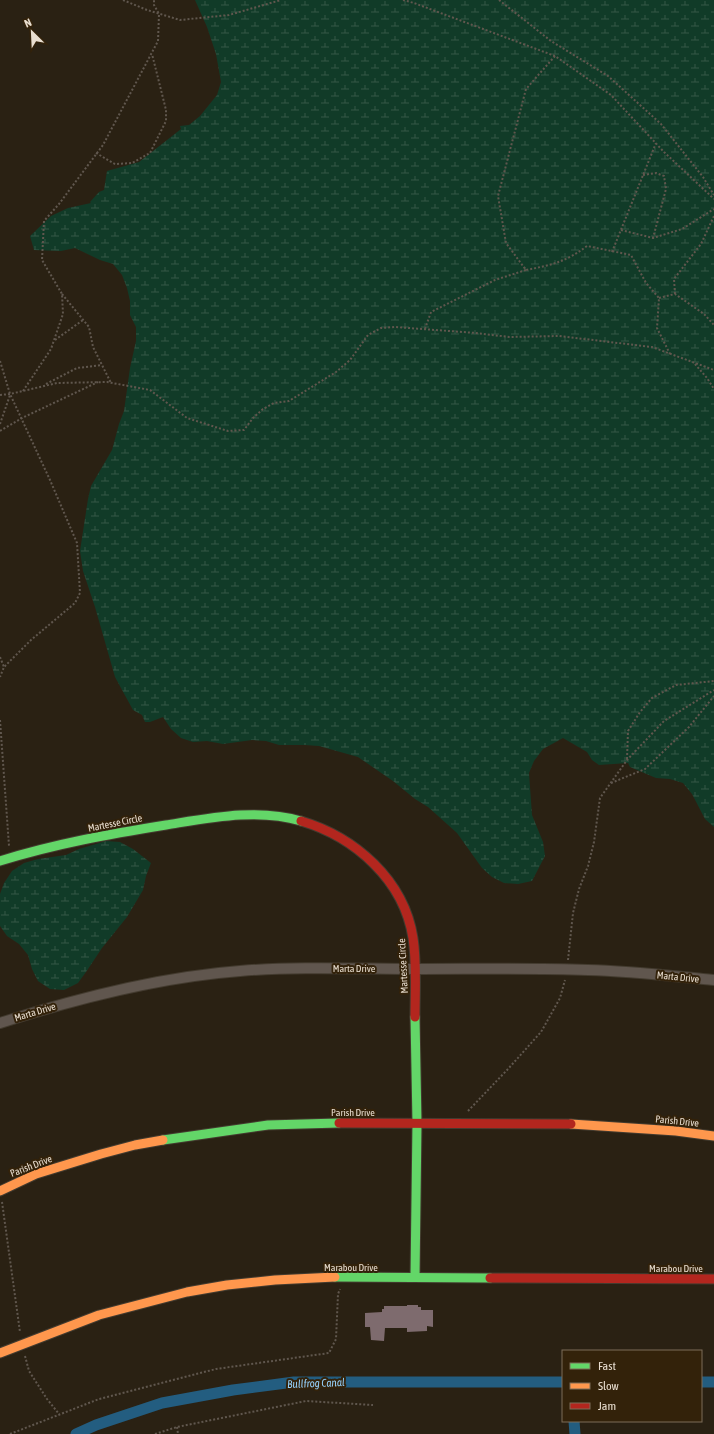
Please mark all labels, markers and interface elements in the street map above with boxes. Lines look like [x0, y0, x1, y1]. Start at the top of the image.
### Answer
north arrow [12, 12, 52, 52]
text: N [23, 16, 33, 30]
street label: Martesse Circle [87, 812, 144, 834]
street label: Martesse Circle [396, 938, 410, 994]
street label: Marta Drive [333, 963, 376, 974]
street label: Marta Drive [656, 969, 700, 985]
street label: Marta Drive [13, 1000, 57, 1023]
street label: Parish Drive [331, 1107, 375, 1118]
street label: Parish Drive [655, 1113, 700, 1129]
street label: Parish Drive [9, 1153, 54, 1179]
street label: Marabou Drive [324, 1262, 378, 1273]
street label: Marabou Drive [649, 1263, 703, 1274]
legend [562, 1350, 702, 1422]
text: Fast [598, 1359, 616, 1373]
water label: Bullfrog Canal [287, 1376, 345, 1390]
text: Slow [598, 1379, 619, 1393]
text: Jam [598, 1399, 616, 1413]

